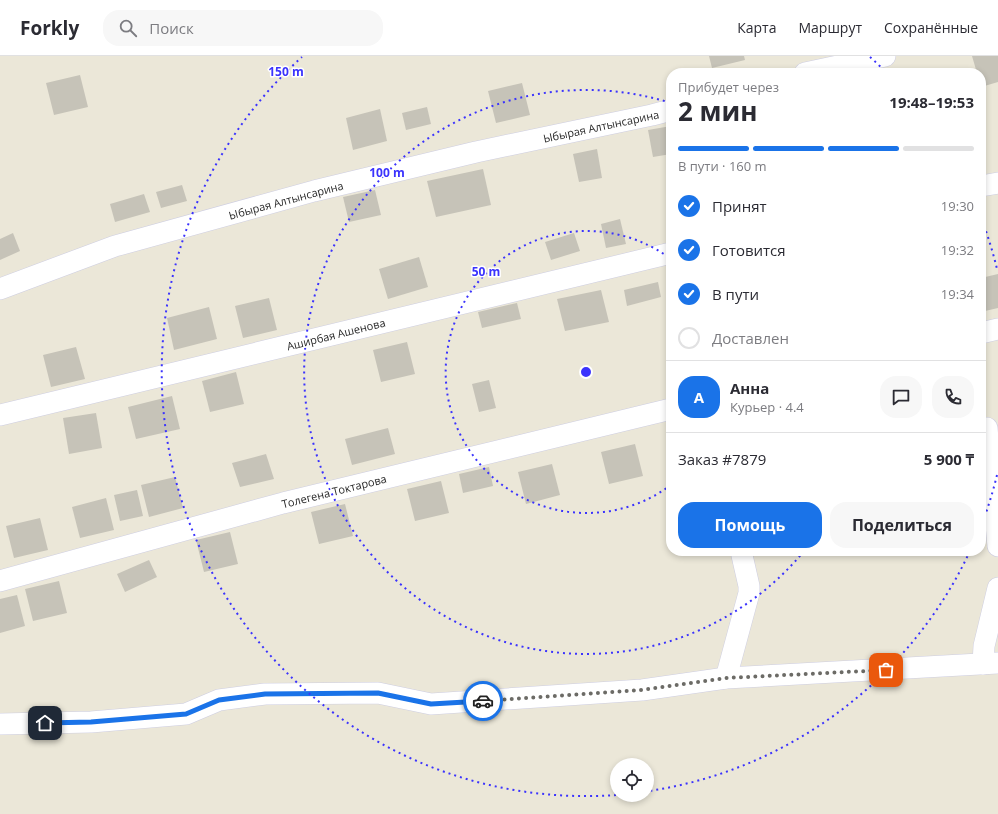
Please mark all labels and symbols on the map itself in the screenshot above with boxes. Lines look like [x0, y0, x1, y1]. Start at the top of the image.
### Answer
text: 150 m [268, 63, 304, 80]
street label: Ыбырая Алтынсарина [542, 106, 660, 146]
text: 100 m [369, 164, 405, 181]
street label: Ыбырая Алтынсарина [227, 177, 345, 223]
text: 50 m [472, 263, 500, 280]
street label: Аширбая Ашенова [285, 315, 387, 353]
centre of rings [579, 365, 593, 379]
street label: Толегена Токтарова [280, 471, 388, 511]
pin [869, 653, 903, 687]
courier [463, 681, 503, 721]
pin [28, 706, 62, 740]

